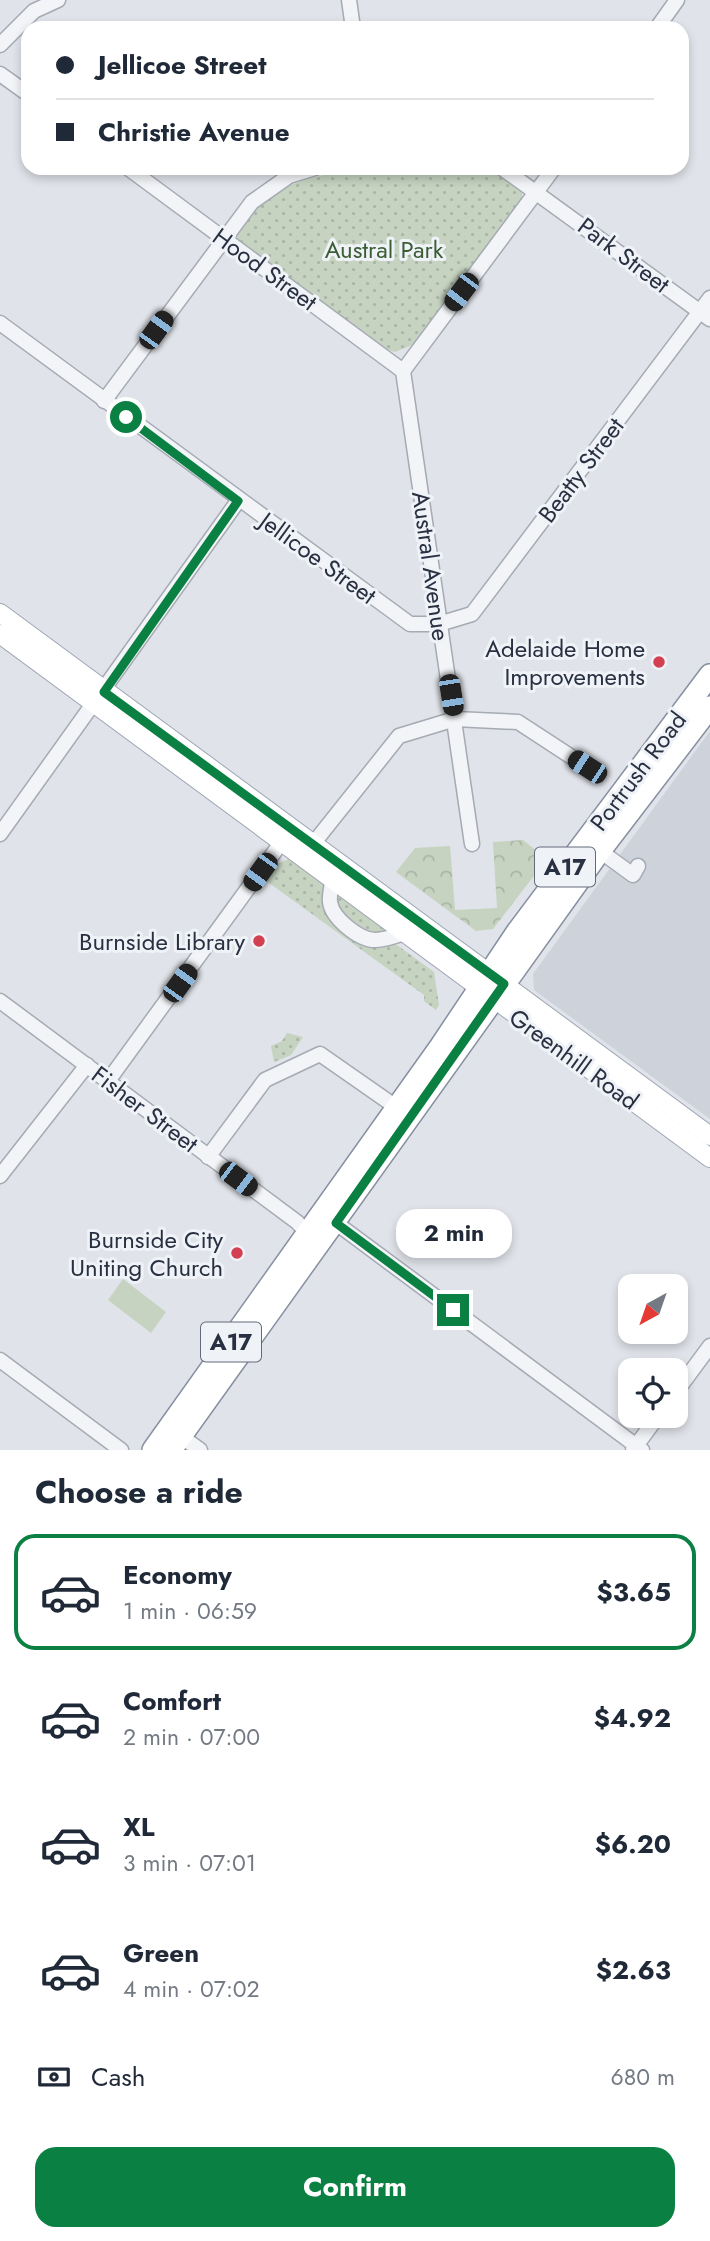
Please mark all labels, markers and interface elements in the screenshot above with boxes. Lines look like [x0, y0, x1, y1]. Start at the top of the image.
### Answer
text: Jellicoe Street [98, 46, 266, 84]
text: Christie Avenue [98, 113, 290, 151]
street label: Park Street [571, 209, 678, 301]
street label: Hood Street [206, 219, 325, 319]
park label: Austral Park [325, 232, 444, 267]
car [440, 269, 483, 315]
car [136, 307, 177, 353]
route start [110, 401, 142, 433]
street label: Beatty Street [530, 410, 632, 530]
street label: Austral Avenue [403, 489, 459, 643]
street label: Jellicoe Street [250, 502, 384, 612]
place label: Adelaide Home Improvements [485, 631, 645, 694]
marker: Adelaide Home Improvements [651, 654, 667, 670]
car [438, 673, 465, 717]
street label: Portrush Road [581, 704, 695, 838]
car [564, 747, 611, 787]
road number: A17 [535, 848, 595, 887]
car [240, 849, 281, 895]
place label: Burnside Library [79, 924, 245, 959]
marker: Burnside Library [251, 933, 267, 949]
car [160, 960, 201, 1006]
street label: Greenhill Road [502, 1000, 646, 1118]
street label: Fisher Street [84, 1057, 206, 1161]
car [215, 1158, 262, 1200]
callout: 2 min [395, 1208, 511, 1258]
text: 2 min [424, 1216, 484, 1250]
place label: Burnside City Uniting Church [70, 1222, 223, 1285]
marker: Burnside City Uniting Church [229, 1245, 245, 1261]
north arrow [618, 1274, 688, 1344]
map controls [618, 1274, 688, 1428]
route end [437, 1294, 469, 1326]
road number: A17 [201, 1322, 261, 1362]
button: locate [618, 1358, 688, 1428]
text: Choose a ride [35, 1469, 243, 1515]
text: Economy [123, 1556, 232, 1594]
icon: car [39, 1561, 102, 1624]
text: $3.65 [597, 1573, 671, 1611]
text: 1 min · 06:59 [123, 1594, 257, 1628]
text: Comfort [123, 1682, 221, 1720]
icon: car [39, 1687, 102, 1750]
text: $4.92 [594, 1699, 671, 1737]
text: 2 min · 07:00 [123, 1720, 260, 1754]
text: XL [123, 1808, 155, 1846]
icon: car [39, 1813, 102, 1876]
text: $6.20 [595, 1825, 671, 1863]
text: 3 min · 07:01 [123, 1846, 256, 1880]
text: Green [123, 1934, 199, 1972]
icon: car [39, 1939, 102, 2002]
text: $2.63 [596, 1951, 671, 1989]
text: 4 min · 07:02 [123, 1972, 260, 2006]
icon: cash [35, 2058, 73, 2096]
text: Cash [91, 2058, 145, 2096]
text: 680 m [611, 2060, 675, 2094]
button: Confirm [35, 2147, 675, 2227]

